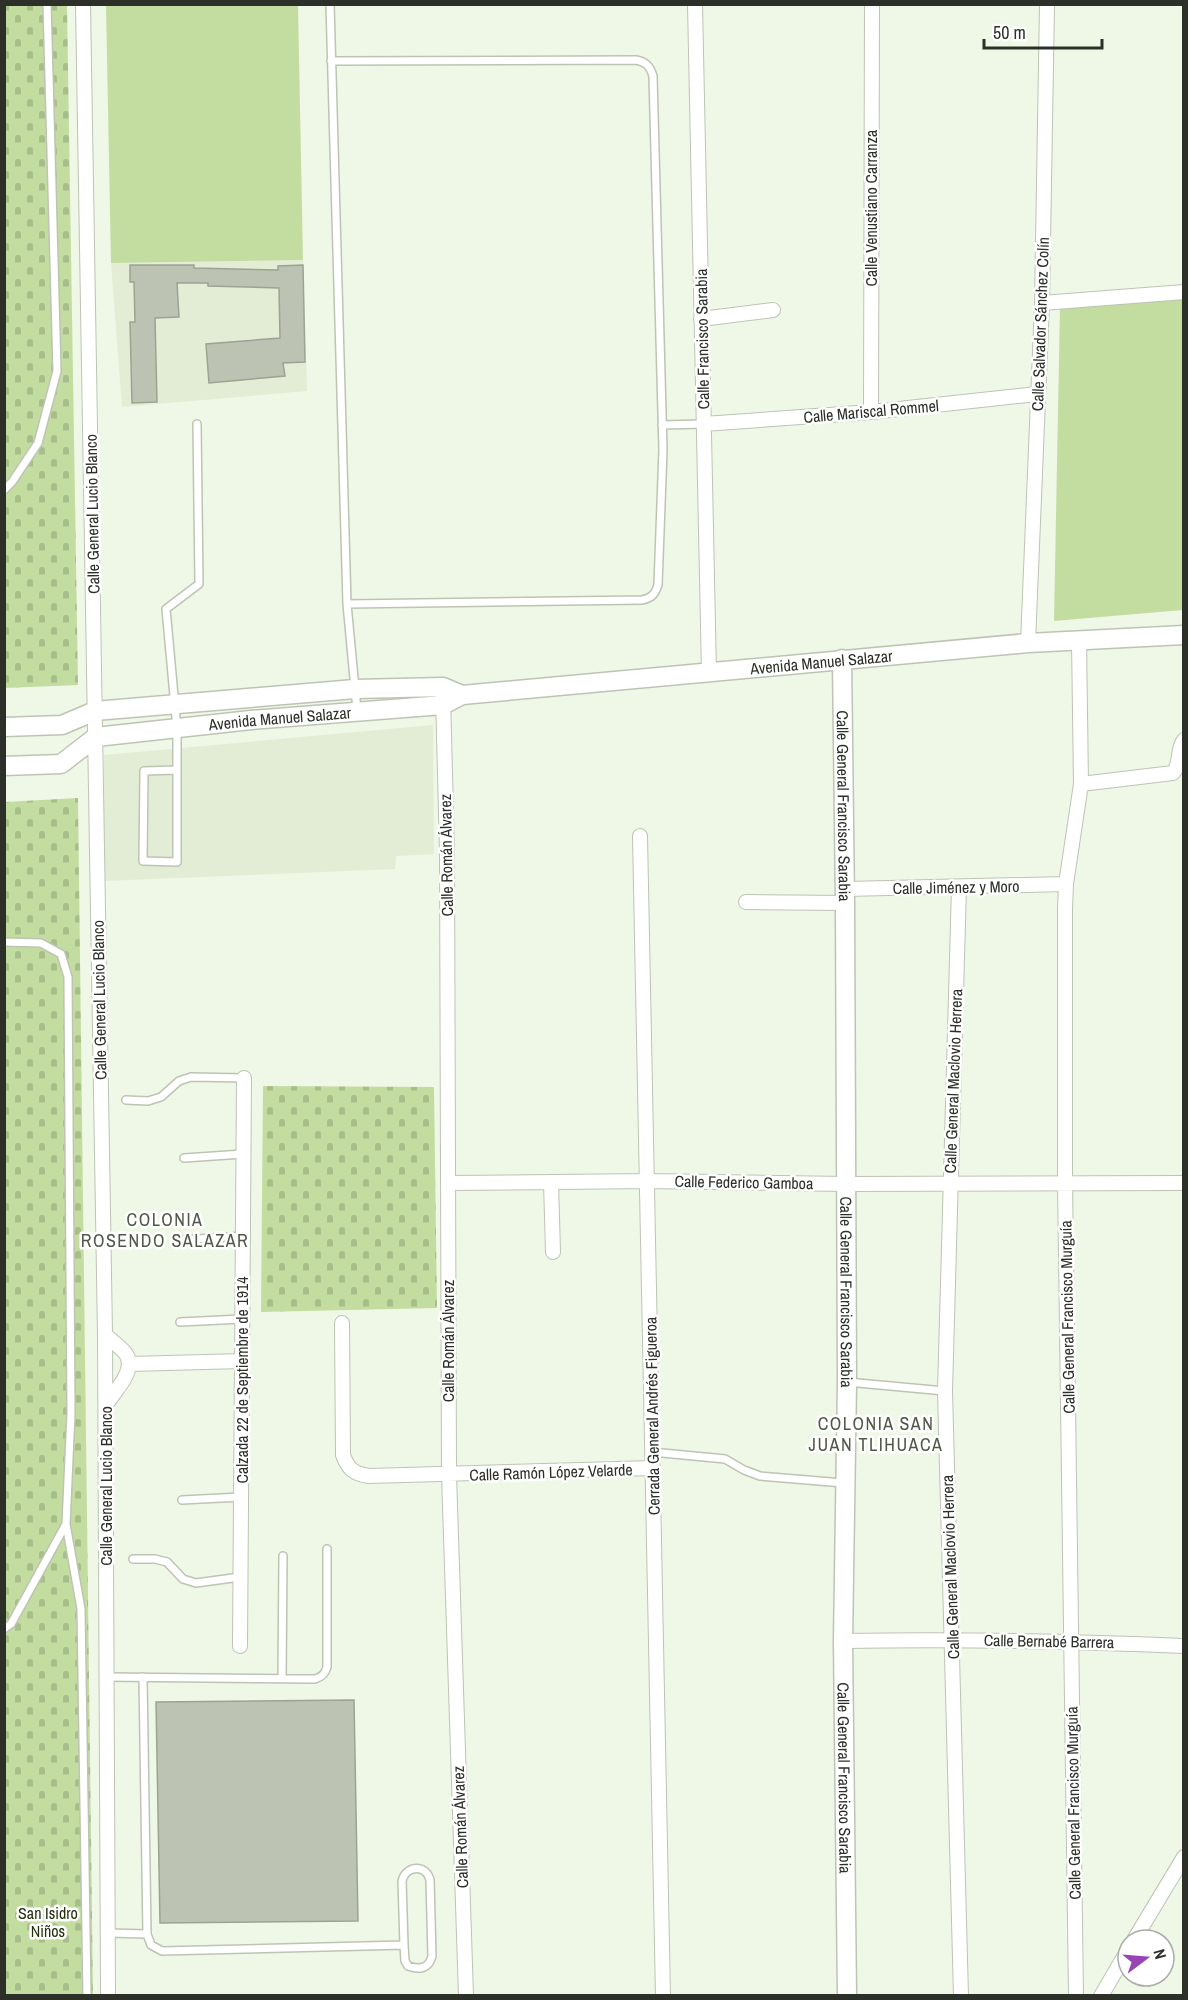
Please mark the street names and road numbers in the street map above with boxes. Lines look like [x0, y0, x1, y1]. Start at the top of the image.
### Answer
street label: Calle Venustiano Carranza [860, 129, 882, 286]
street label: Calle Salvador Sánchez Colín [1026, 237, 1054, 411]
street label: Calle Francisco Sarabia [690, 268, 714, 410]
street label: Calle Mariscal Rommel [803, 394, 940, 428]
street label: Calle General Lucio Blanco [80, 434, 104, 594]
street label: Avenida Manuel Salazar [748, 644, 894, 680]
street label: Avenida Manuel Salazar [206, 701, 352, 736]
street label: Calle General Francisco Sarabia [832, 710, 856, 902]
street label: Calle Román Álvarez [434, 793, 458, 916]
street label: Calle Jiménez y Moro [892, 875, 1020, 899]
street label: Calle General Lucio Blanco [87, 920, 111, 1080]
street label: Calle General Maclovio Herrera [939, 988, 967, 1174]
street label: Calle Federico Gamboa [674, 1170, 814, 1194]
street label: Calle General Francisco Sarabia [835, 1196, 858, 1388]
street label: Calle General Francisco Murguía [1054, 1220, 1080, 1414]
street label: Calzada 22 de Septiembre de 1914 [231, 1276, 253, 1484]
street label: Calle Román Álvarez [437, 1279, 459, 1402]
street label: Cerrada General Andrés Figueroa [639, 1316, 665, 1515]
street label: Calle General Lucio Blanco [95, 1406, 117, 1566]
street label: Calle Ramón López Velarde [469, 1458, 633, 1486]
street label: Calle General Maclovio Herrera [936, 1474, 964, 1660]
street label: Calle Bernabé Barrera [984, 1629, 1115, 1653]
street label: Calle General Francisco Sarabia [832, 1682, 857, 1874]
street label: Calle General Francisco Murguía [1060, 1706, 1086, 1900]
street label: Calle Román Álvarez [447, 1765, 473, 1889]

